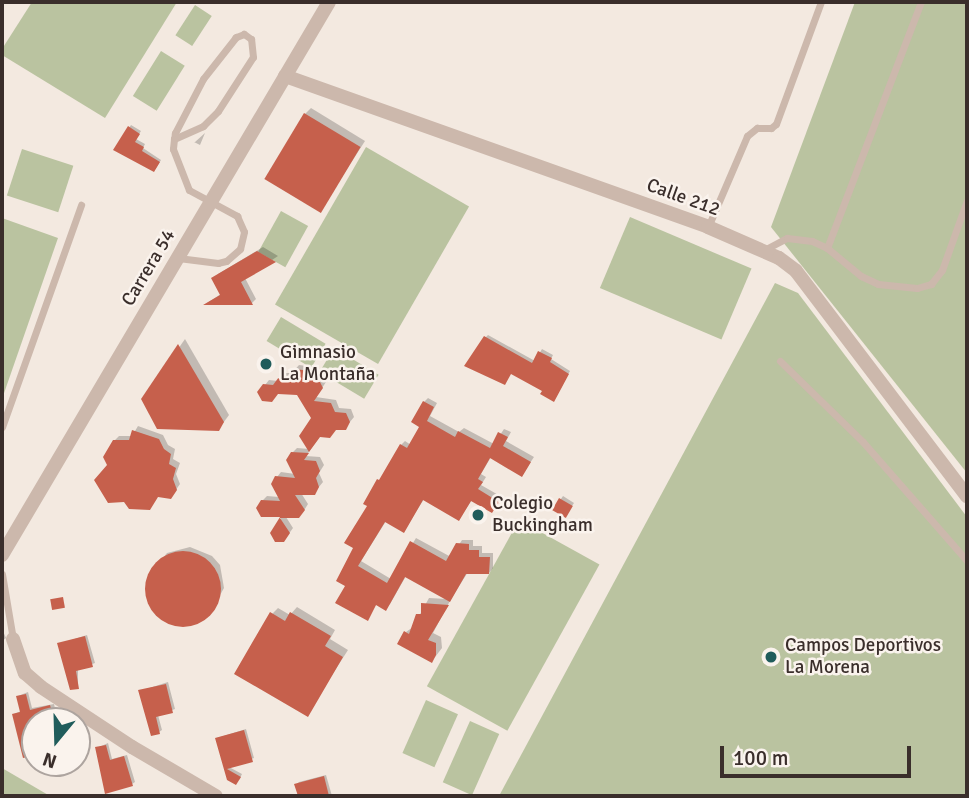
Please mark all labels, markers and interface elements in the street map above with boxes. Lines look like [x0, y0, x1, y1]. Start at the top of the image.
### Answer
street label: Calle 212 [643, 174, 723, 222]
street label: Carrera 54 [117, 226, 181, 310]
place label: Gimnasio La Montaña [280, 342, 375, 386]
marker: Gimnasio La Montaña [258, 356, 274, 372]
place label: Colegio Buckingham [492, 493, 593, 537]
marker: Colegio Buckingham [470, 507, 486, 523]
place label: Campos Deportivos La Morena [785, 635, 941, 679]
marker: Campos Deportivos La Morena [763, 649, 779, 665]
north arrow [21, 707, 91, 777]
scale bar [724, 732, 915, 776]
text: 100 m [733, 745, 788, 771]
text: N [40, 746, 60, 773]

